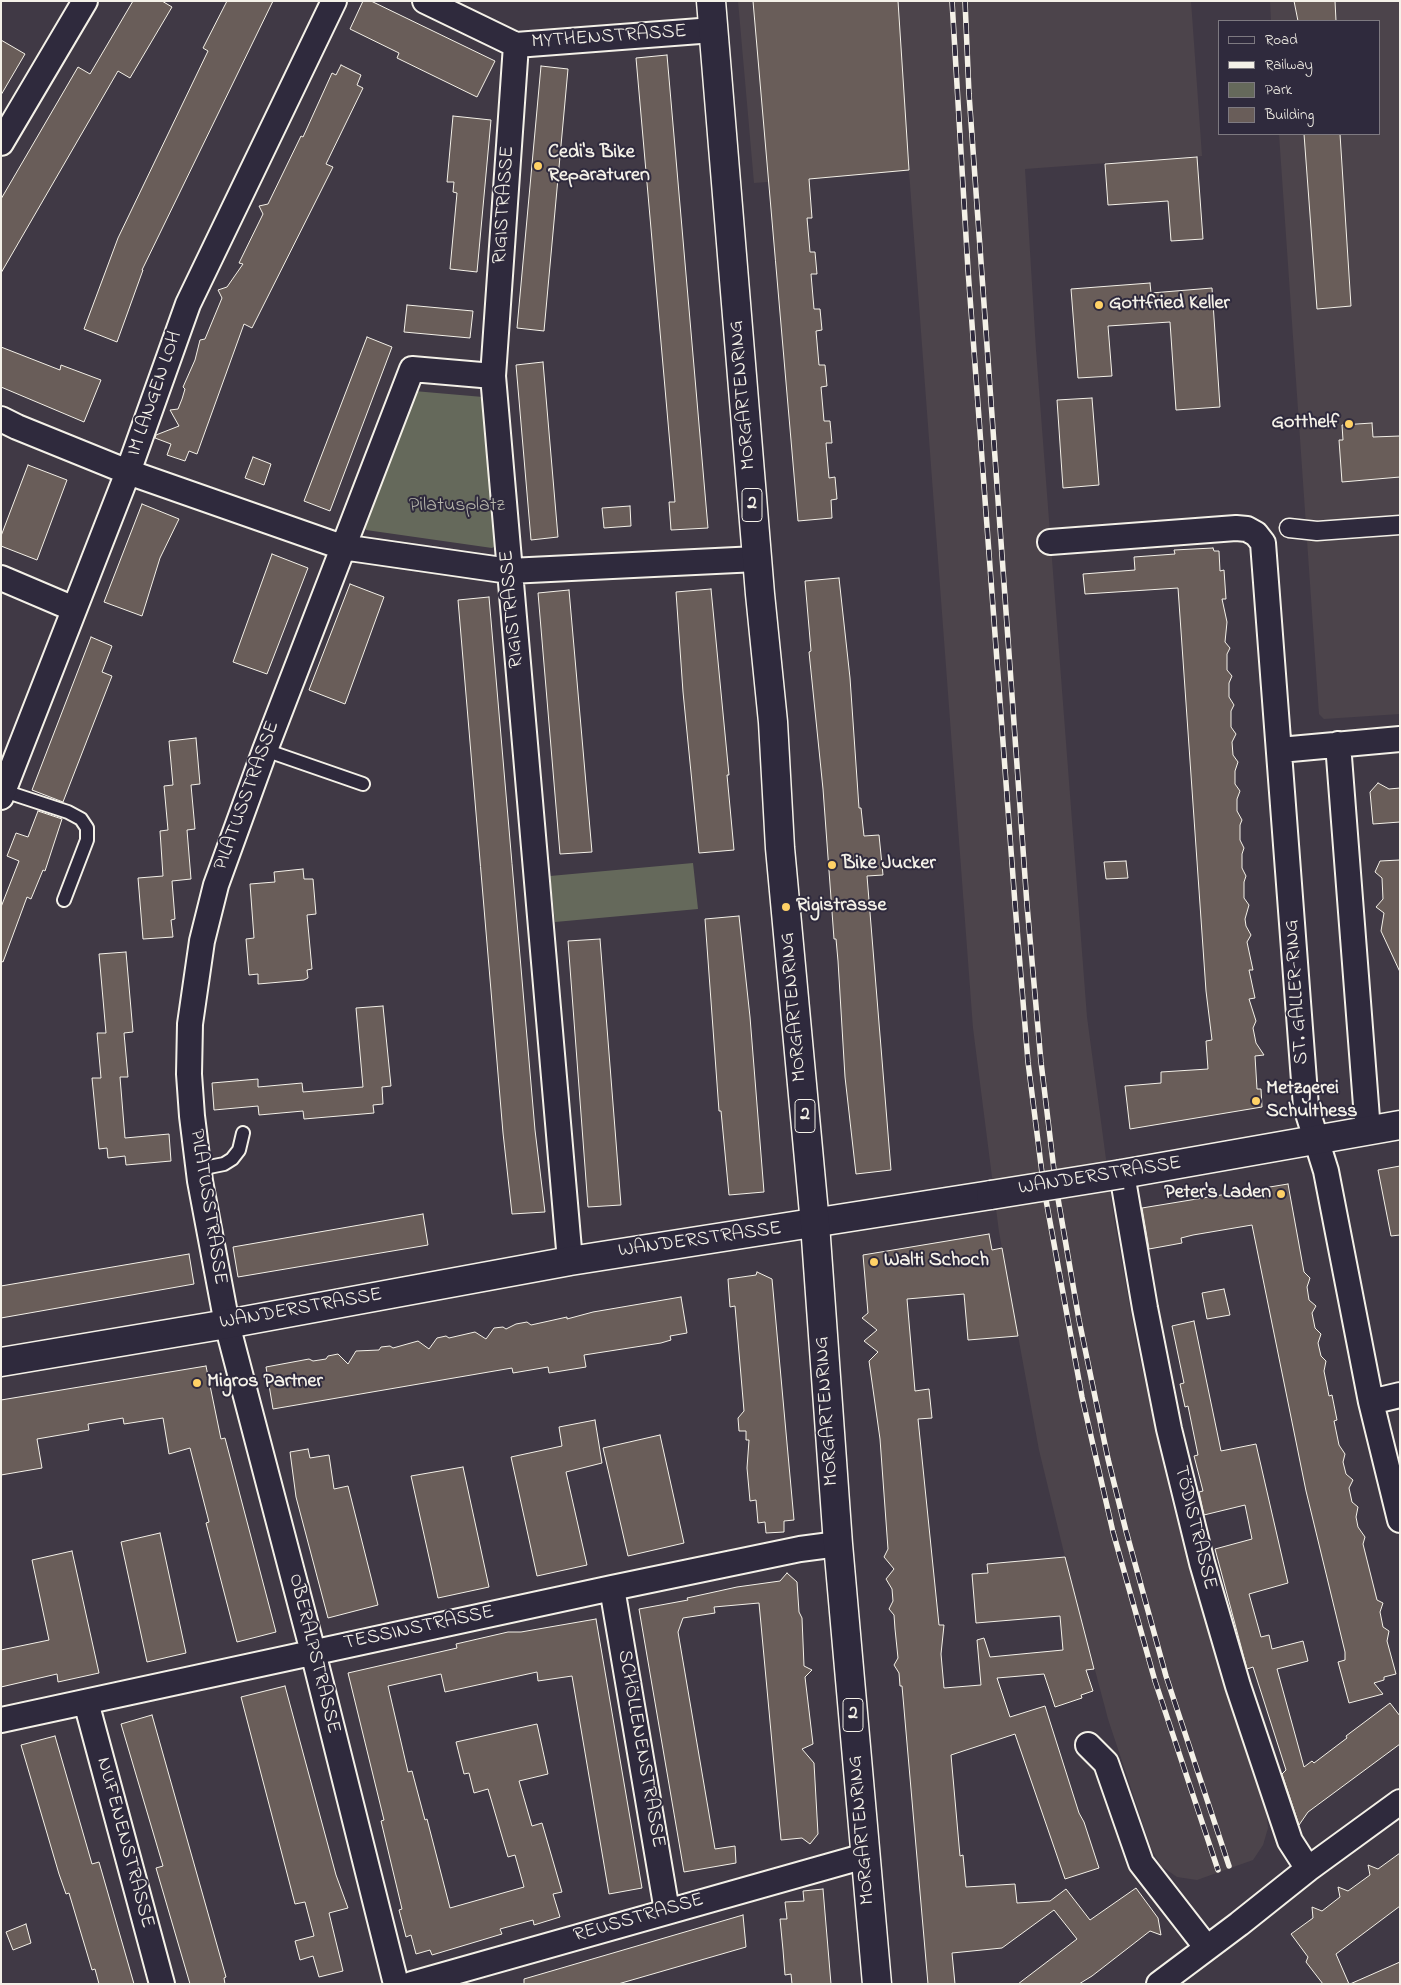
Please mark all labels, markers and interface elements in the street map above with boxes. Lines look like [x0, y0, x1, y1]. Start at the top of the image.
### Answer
legend [1218, 20, 1381, 135]
street label: MYTHENSTRASSE [531, 21, 687, 55]
text: Road [1265, 29, 1298, 51]
text: Railway [1265, 54, 1313, 76]
text: Park [1265, 79, 1292, 101]
text: Building [1265, 104, 1314, 126]
place label: Cedi's Bike Reparaturen [548, 142, 650, 189]
street label: RIGISTRASSE [489, 145, 521, 265]
marker: Cedi's Bike Reparaturen [532, 160, 544, 172]
place label: Gottfried Keller [1109, 293, 1230, 317]
marker: Gottfried Keller [1093, 299, 1105, 311]
street label: MORGARTENRING [726, 319, 762, 471]
street label: IM LANGEN LOH [123, 328, 189, 460]
place label: Gotthelf [1272, 412, 1339, 436]
marker: Gotthelf [1343, 418, 1355, 430]
road number: 2 [742, 488, 762, 522]
park label: Pilatusplatz [409, 495, 505, 519]
street label: RIGISTRASSE [496, 549, 530, 669]
street label: PILATUSSTRASSE [210, 718, 286, 874]
place label: Bike Jucker [842, 853, 936, 877]
marker: Bike Jucker [826, 859, 838, 871]
place label: Rigistrasse [796, 895, 886, 919]
marker: Rigistrasse [780, 901, 792, 913]
street label: ST. GALLER-RING [1281, 919, 1315, 1065]
street label: MORGARTENRING [777, 931, 813, 1083]
place label: Metzgerei Schulthess [1266, 1078, 1357, 1125]
marker: Metzgerei Schulthess [1250, 1095, 1262, 1107]
road number: 2 [795, 1100, 815, 1132]
street label: PILATUSSTRASSE [183, 1127, 231, 1287]
street label: WANDERSTRASSE [1017, 1152, 1183, 1202]
place label: Peter's Laden [1164, 1182, 1271, 1206]
marker: Peter's Laden [1275, 1188, 1287, 1200]
street label: WANDERSTRASSE [617, 1218, 783, 1264]
place label: Walti Schoch [884, 1250, 989, 1274]
marker: Walti Schoch [868, 1256, 880, 1268]
street label: WANDERSTRASSE [218, 1284, 384, 1336]
street label: MORGARTENRING [811, 1335, 845, 1487]
place label: Migros Partner [207, 1371, 323, 1395]
marker: Migros Partner [191, 1377, 203, 1389]
street label: TÖDISTRASSE [1167, 1464, 1221, 1592]
street label: OBERALPSTRASSE [282, 1572, 344, 1736]
street label: TESSINSTRASSE [342, 1601, 496, 1657]
street label: SCHÖLLENENSTRASSE [611, 1648, 669, 1850]
road number: 2 [843, 1698, 863, 1732]
street label: MORGARTENRING [845, 1754, 881, 1906]
street label: NUFENENSTRASSE [90, 1755, 158, 1931]
street label: REUSSTRASSE [571, 1889, 707, 1949]

